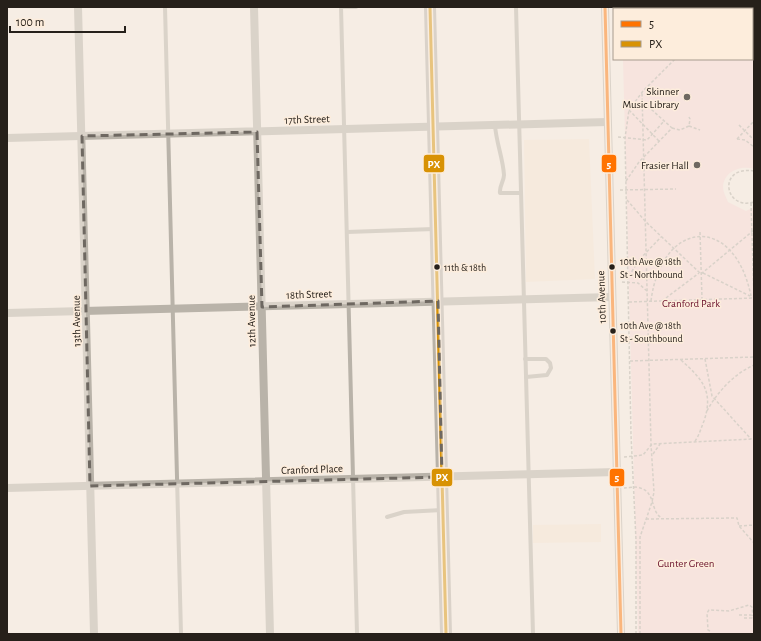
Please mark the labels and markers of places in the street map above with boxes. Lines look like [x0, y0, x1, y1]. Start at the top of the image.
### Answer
place label: Skinner Music Library [623, 86, 679, 110]
marker: Skinner Music Library [682, 92, 692, 102]
place label: Frasier Hall [641, 160, 689, 171]
marker: Frasier Hall [692, 160, 702, 170]
place label: 10th Ave @ 18th St - Northbound [620, 257, 683, 280]
marker: 11th & 18th [432, 262, 442, 272]
marker: 10th Ave @ 18th St - Northbound [607, 262, 617, 272]
place label: 11th & 18th [444, 263, 486, 273]
place label: 10th Ave @ 18th St - Southbound [620, 321, 683, 344]
marker: 10th Ave @ 18th St - Southbound [608, 326, 618, 336]

